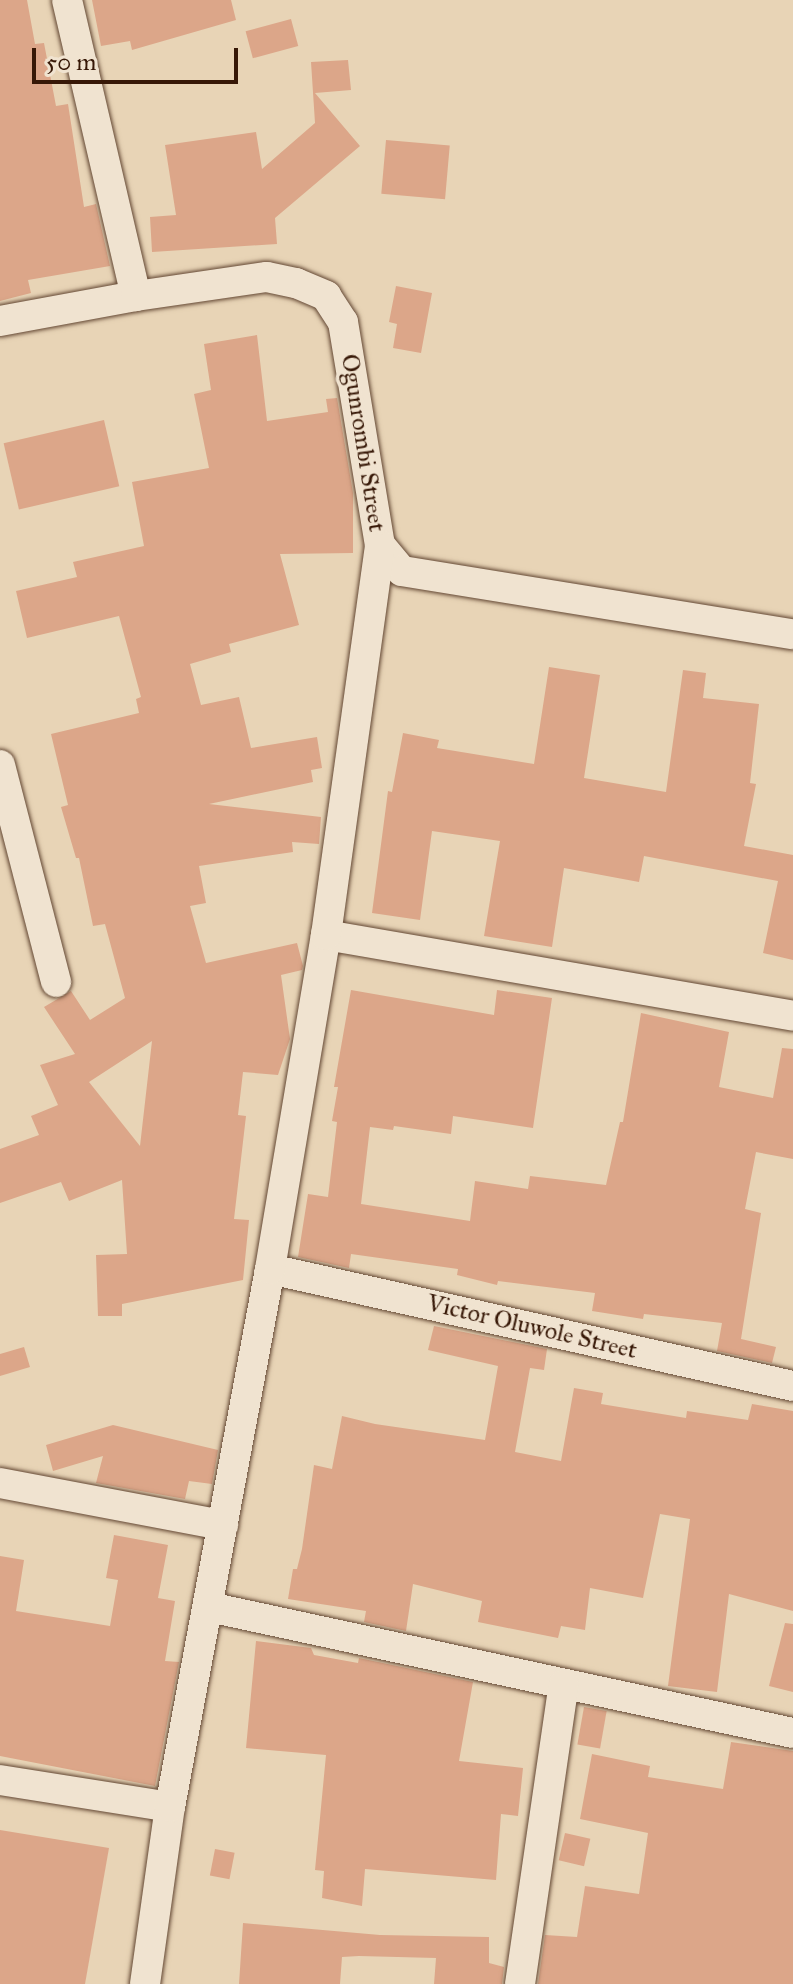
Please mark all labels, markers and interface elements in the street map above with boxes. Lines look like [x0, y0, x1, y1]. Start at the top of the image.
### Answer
scale bar [36, 32, 242, 82]
text: 50 m [46, 47, 96, 77]
street label: Ogunrombi Street [335, 352, 391, 534]
street label: Victor Oluwole Street [424, 1289, 640, 1365]

